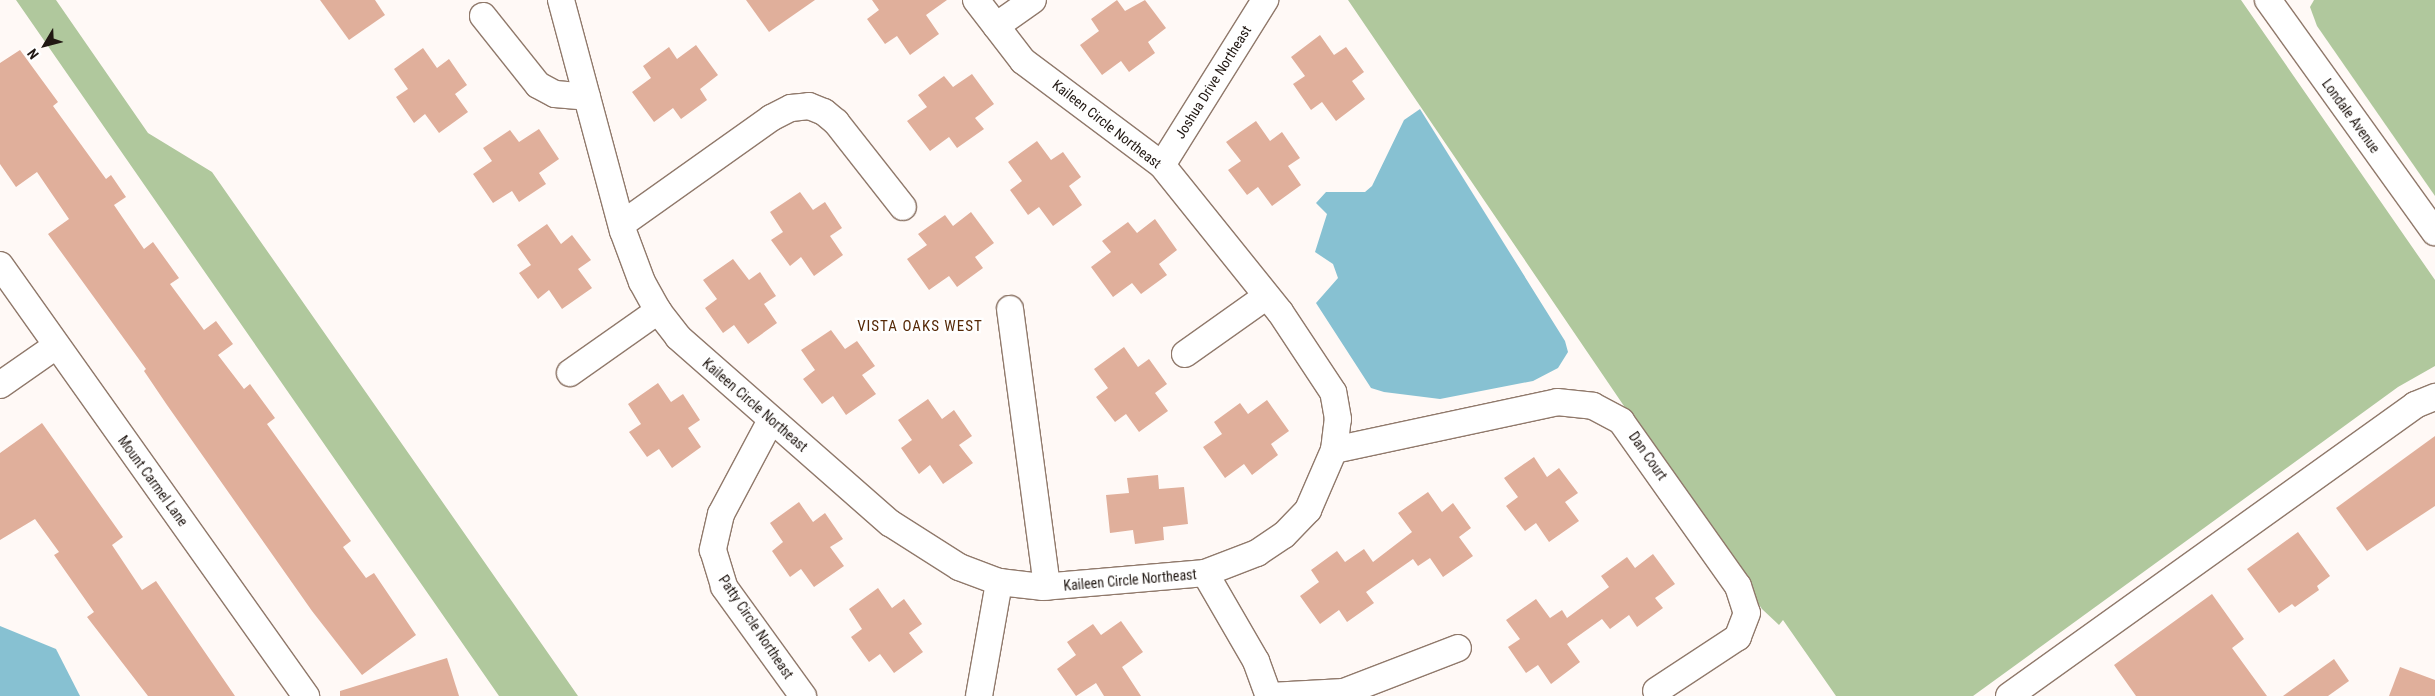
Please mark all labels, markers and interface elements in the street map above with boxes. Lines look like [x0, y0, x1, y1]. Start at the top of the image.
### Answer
north arrow [20, 20, 70, 70]
street label: Joshua Drive Northeast [1171, 23, 1255, 141]
text: N [24, 46, 42, 62]
street label: Kaileen Circle Northeast [1049, 76, 1165, 172]
street label: Londale Avenue [2319, 76, 2383, 156]
district label: VISTA OAKS WEST [855, 318, 985, 336]
street label: Kaileen Circle Northeast [699, 355, 811, 455]
street label: Dan Court [1625, 429, 1671, 483]
street label: Mount Carmel Lane [115, 433, 191, 529]
street label: Kaileen Circle Northeast [1063, 566, 1197, 594]
street label: Patty Circle Northeast [715, 572, 797, 682]

